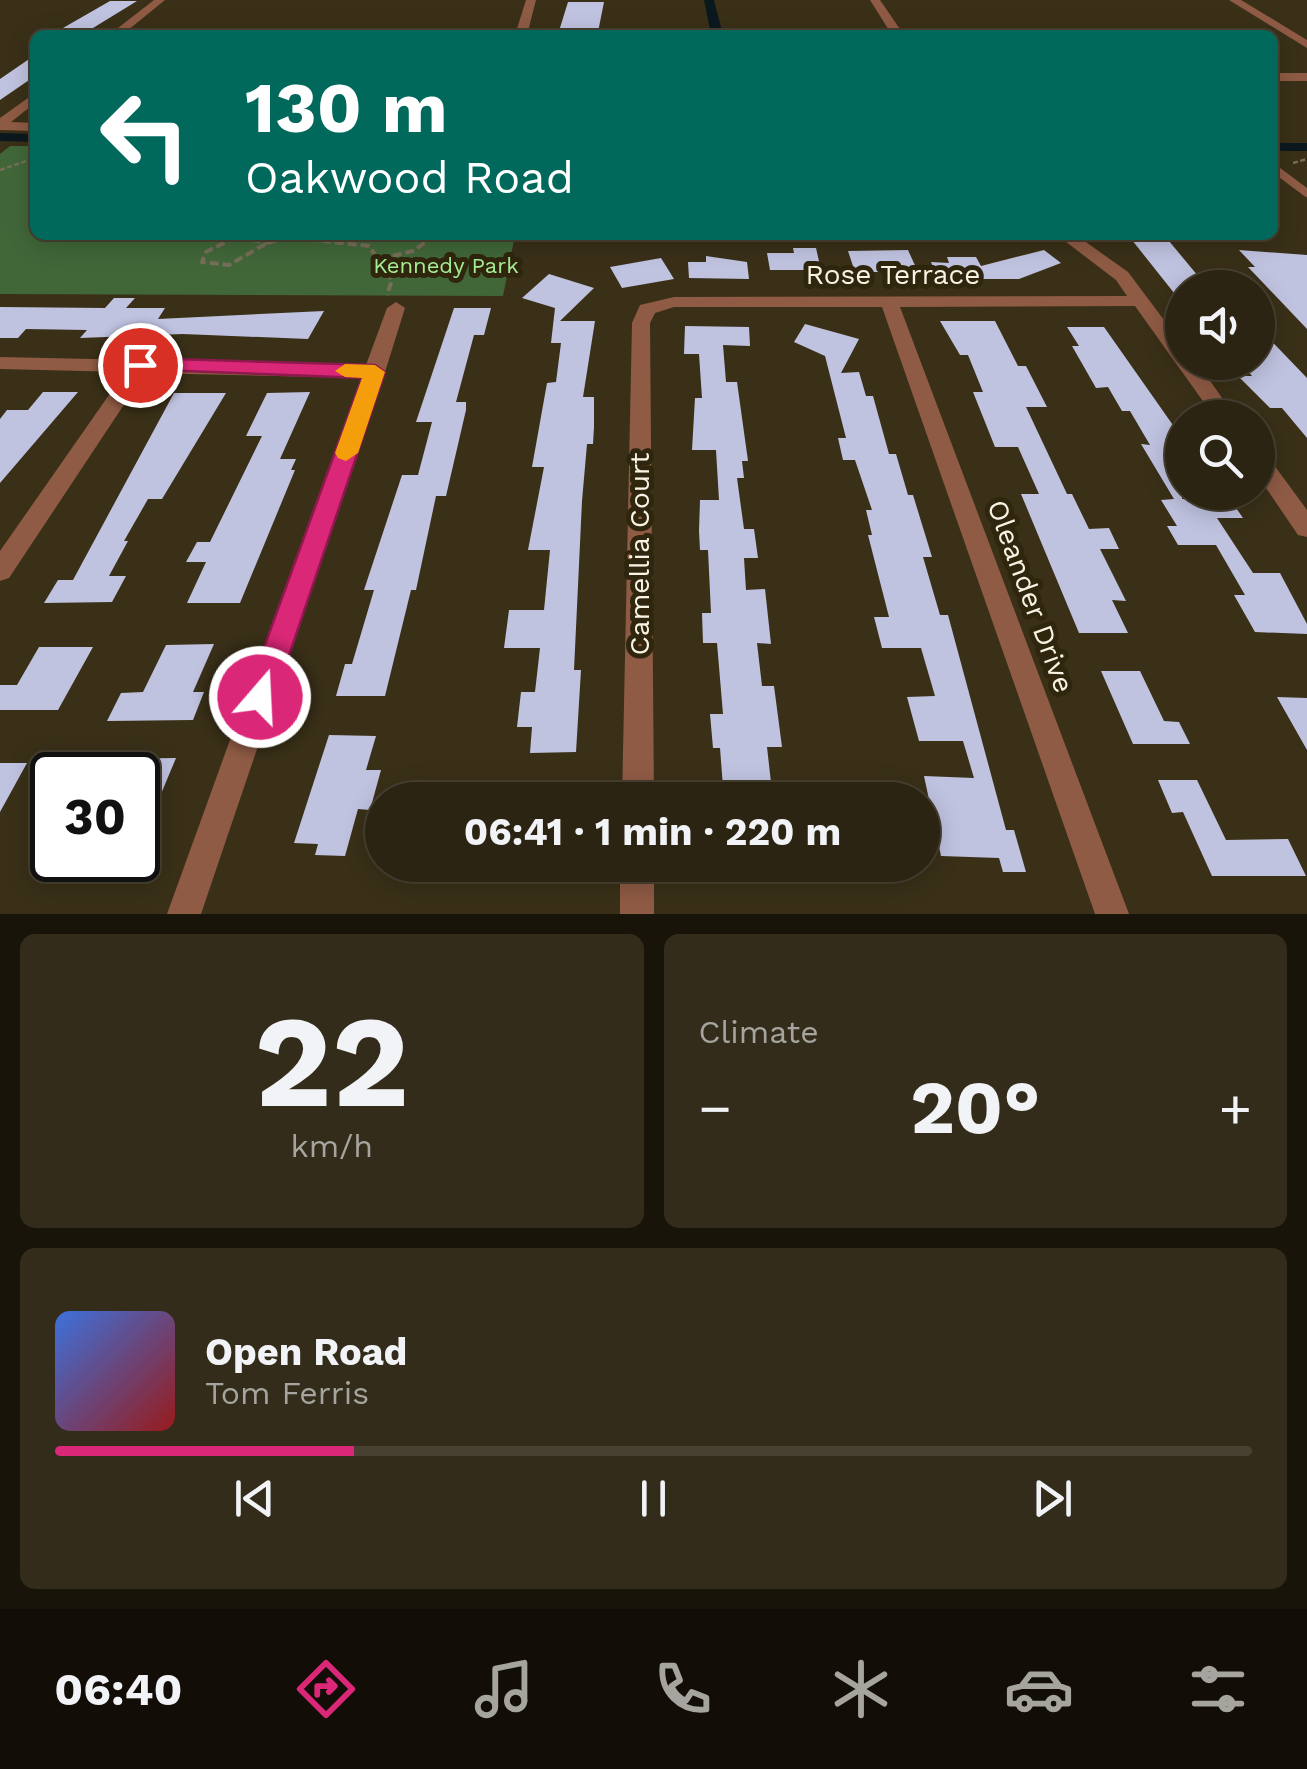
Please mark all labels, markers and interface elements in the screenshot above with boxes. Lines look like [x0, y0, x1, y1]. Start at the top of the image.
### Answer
text: 130 m [245, 67, 448, 149]
icon: left [80, 70, 210, 200]
text: Oakwood Road [245, 151, 574, 204]
park label: Kennedy Park [373, 253, 519, 278]
street label: Rose Terrace [806, 258, 980, 291]
map controls [1165, 270, 1275, 510]
button: sound [1165, 270, 1275, 380]
pin [98, 323, 183, 408]
icon: arrive [113, 338, 168, 393]
button: search [1165, 400, 1275, 510]
street label: Camellia Court [623, 452, 656, 655]
street label: Oleander Drive [980, 495, 1081, 697]
position arrow [208, 645, 312, 749]
speed limit sign: 30 [30, 752, 160, 882]
text: 06:41 · 1 min · 220 m [464, 810, 841, 854]
text: 22 [254, 985, 409, 1138]
text: Climate [699, 1013, 819, 1051]
text: 20° [910, 1063, 1040, 1151]
text: − [699, 1076, 732, 1140]
text: + [1219, 1076, 1252, 1140]
text: km/h [291, 1127, 373, 1165]
text: Open Road [205, 1330, 407, 1374]
text: Tom Ferris [205, 1374, 369, 1412]
icon: previous [227, 1471, 282, 1526]
icon: pause [626, 1471, 681, 1526]
icon: next [1025, 1471, 1080, 1526]
icon: directions [291, 1654, 361, 1724]
icon: music [469, 1654, 539, 1724]
icon: phone [648, 1654, 718, 1724]
icon: climate [826, 1654, 896, 1724]
icon: car [1004, 1654, 1074, 1724]
icon: filters [1183, 1654, 1253, 1724]
text: 06:40 [54, 1663, 183, 1716]

